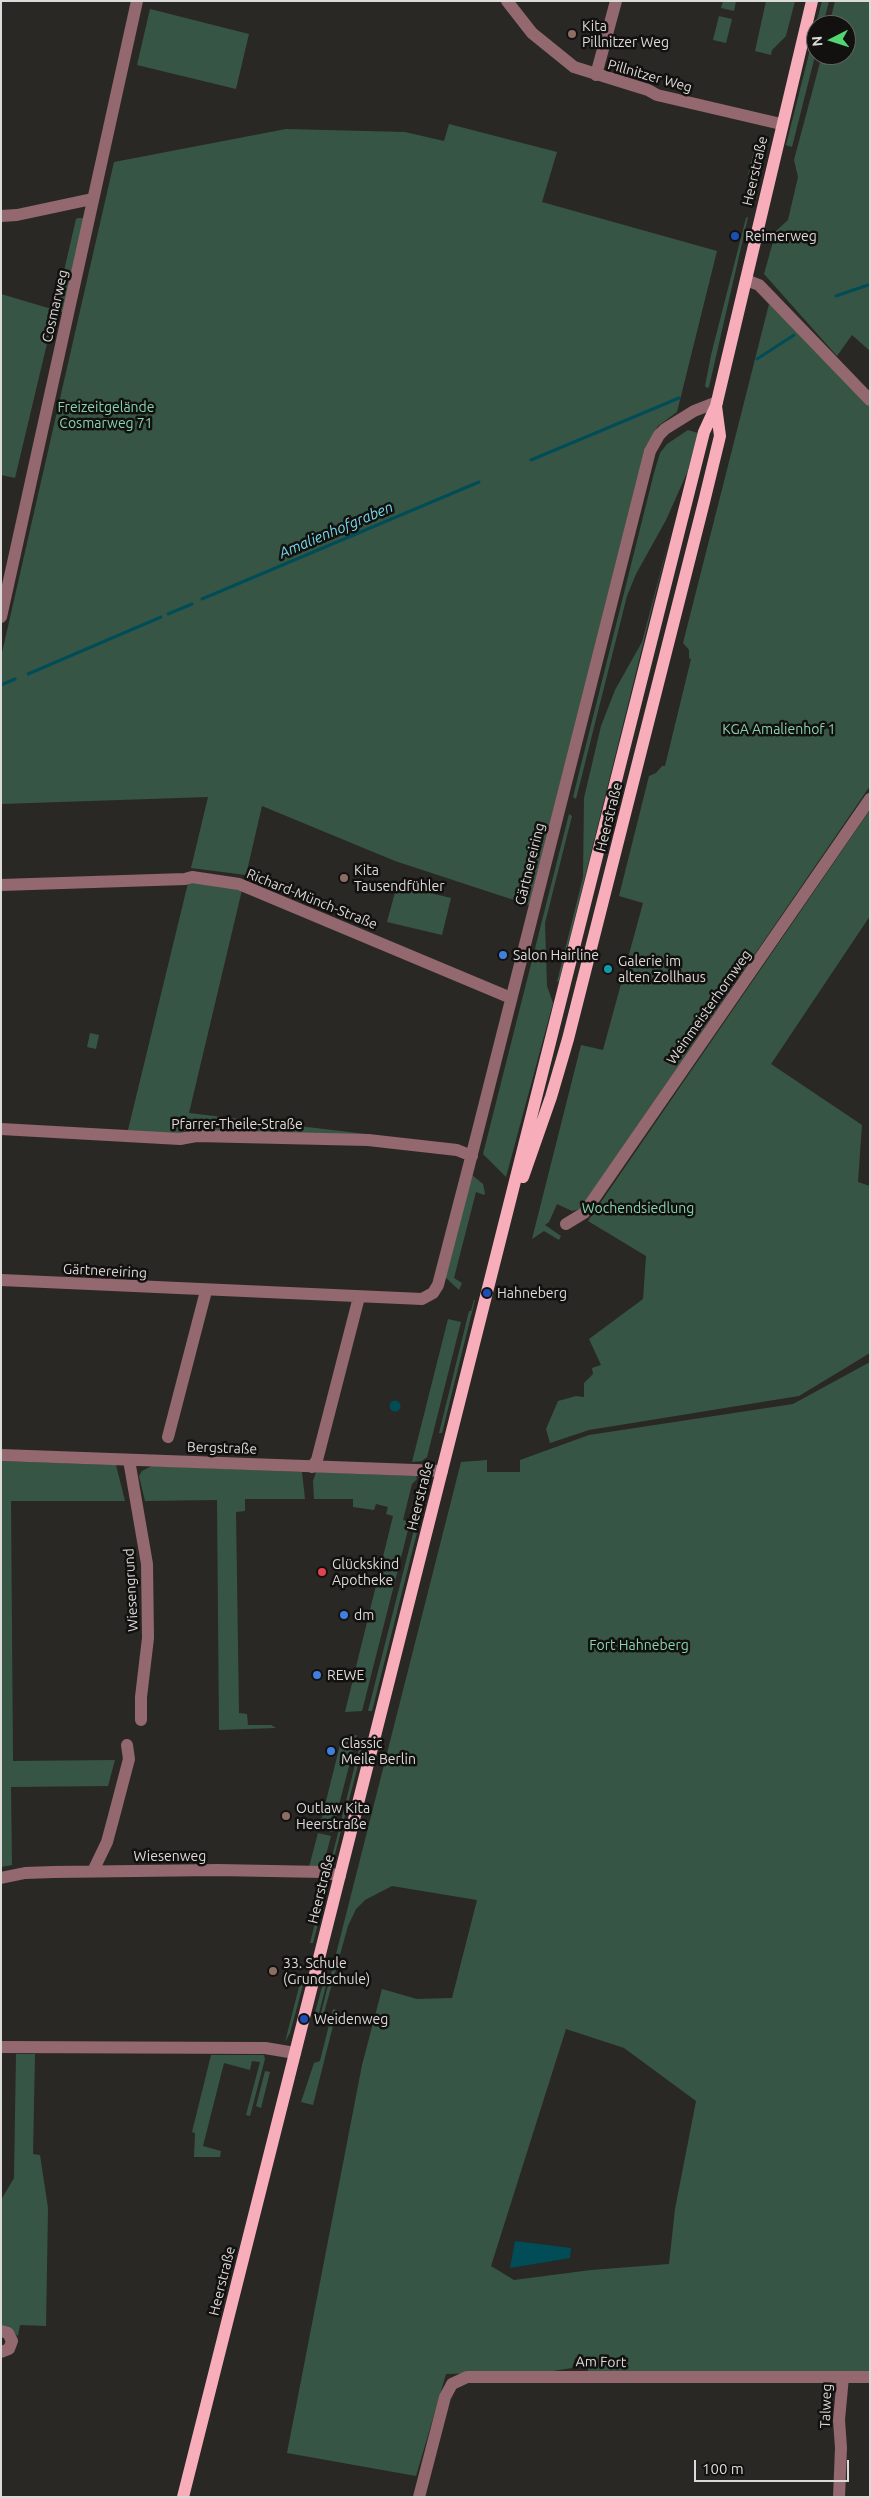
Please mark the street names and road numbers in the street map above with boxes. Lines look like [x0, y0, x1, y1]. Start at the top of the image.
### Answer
street label: Pillnitzer Weg [606, 56, 694, 96]
street label: Heerstraße [739, 135, 771, 207]
street label: Cosmarweg [38, 268, 72, 344]
street label: Heerstraße [592, 781, 626, 853]
street label: Gärtnereiring [512, 821, 548, 907]
street label: Richard-Münch-Straße [244, 865, 380, 933]
street label: Weinmeisterhornweg [663, 947, 755, 1067]
street label: Pfarrer-Theile-Straße [171, 1116, 303, 1132]
street label: Gärtnereiring [63, 1260, 147, 1282]
street label: Bergstraße [187, 1438, 257, 1458]
street label: Heerstraße [403, 1460, 437, 1532]
street label: Wiesengrund [120, 1548, 142, 1632]
street label: Wiesenweg [134, 1848, 206, 1864]
street label: Heerstraße [304, 1853, 338, 1925]
street label: Heerstraße [205, 2245, 239, 2317]
street label: Am Fort [575, 2353, 627, 2371]
street label: Talweg [817, 2383, 835, 2429]

